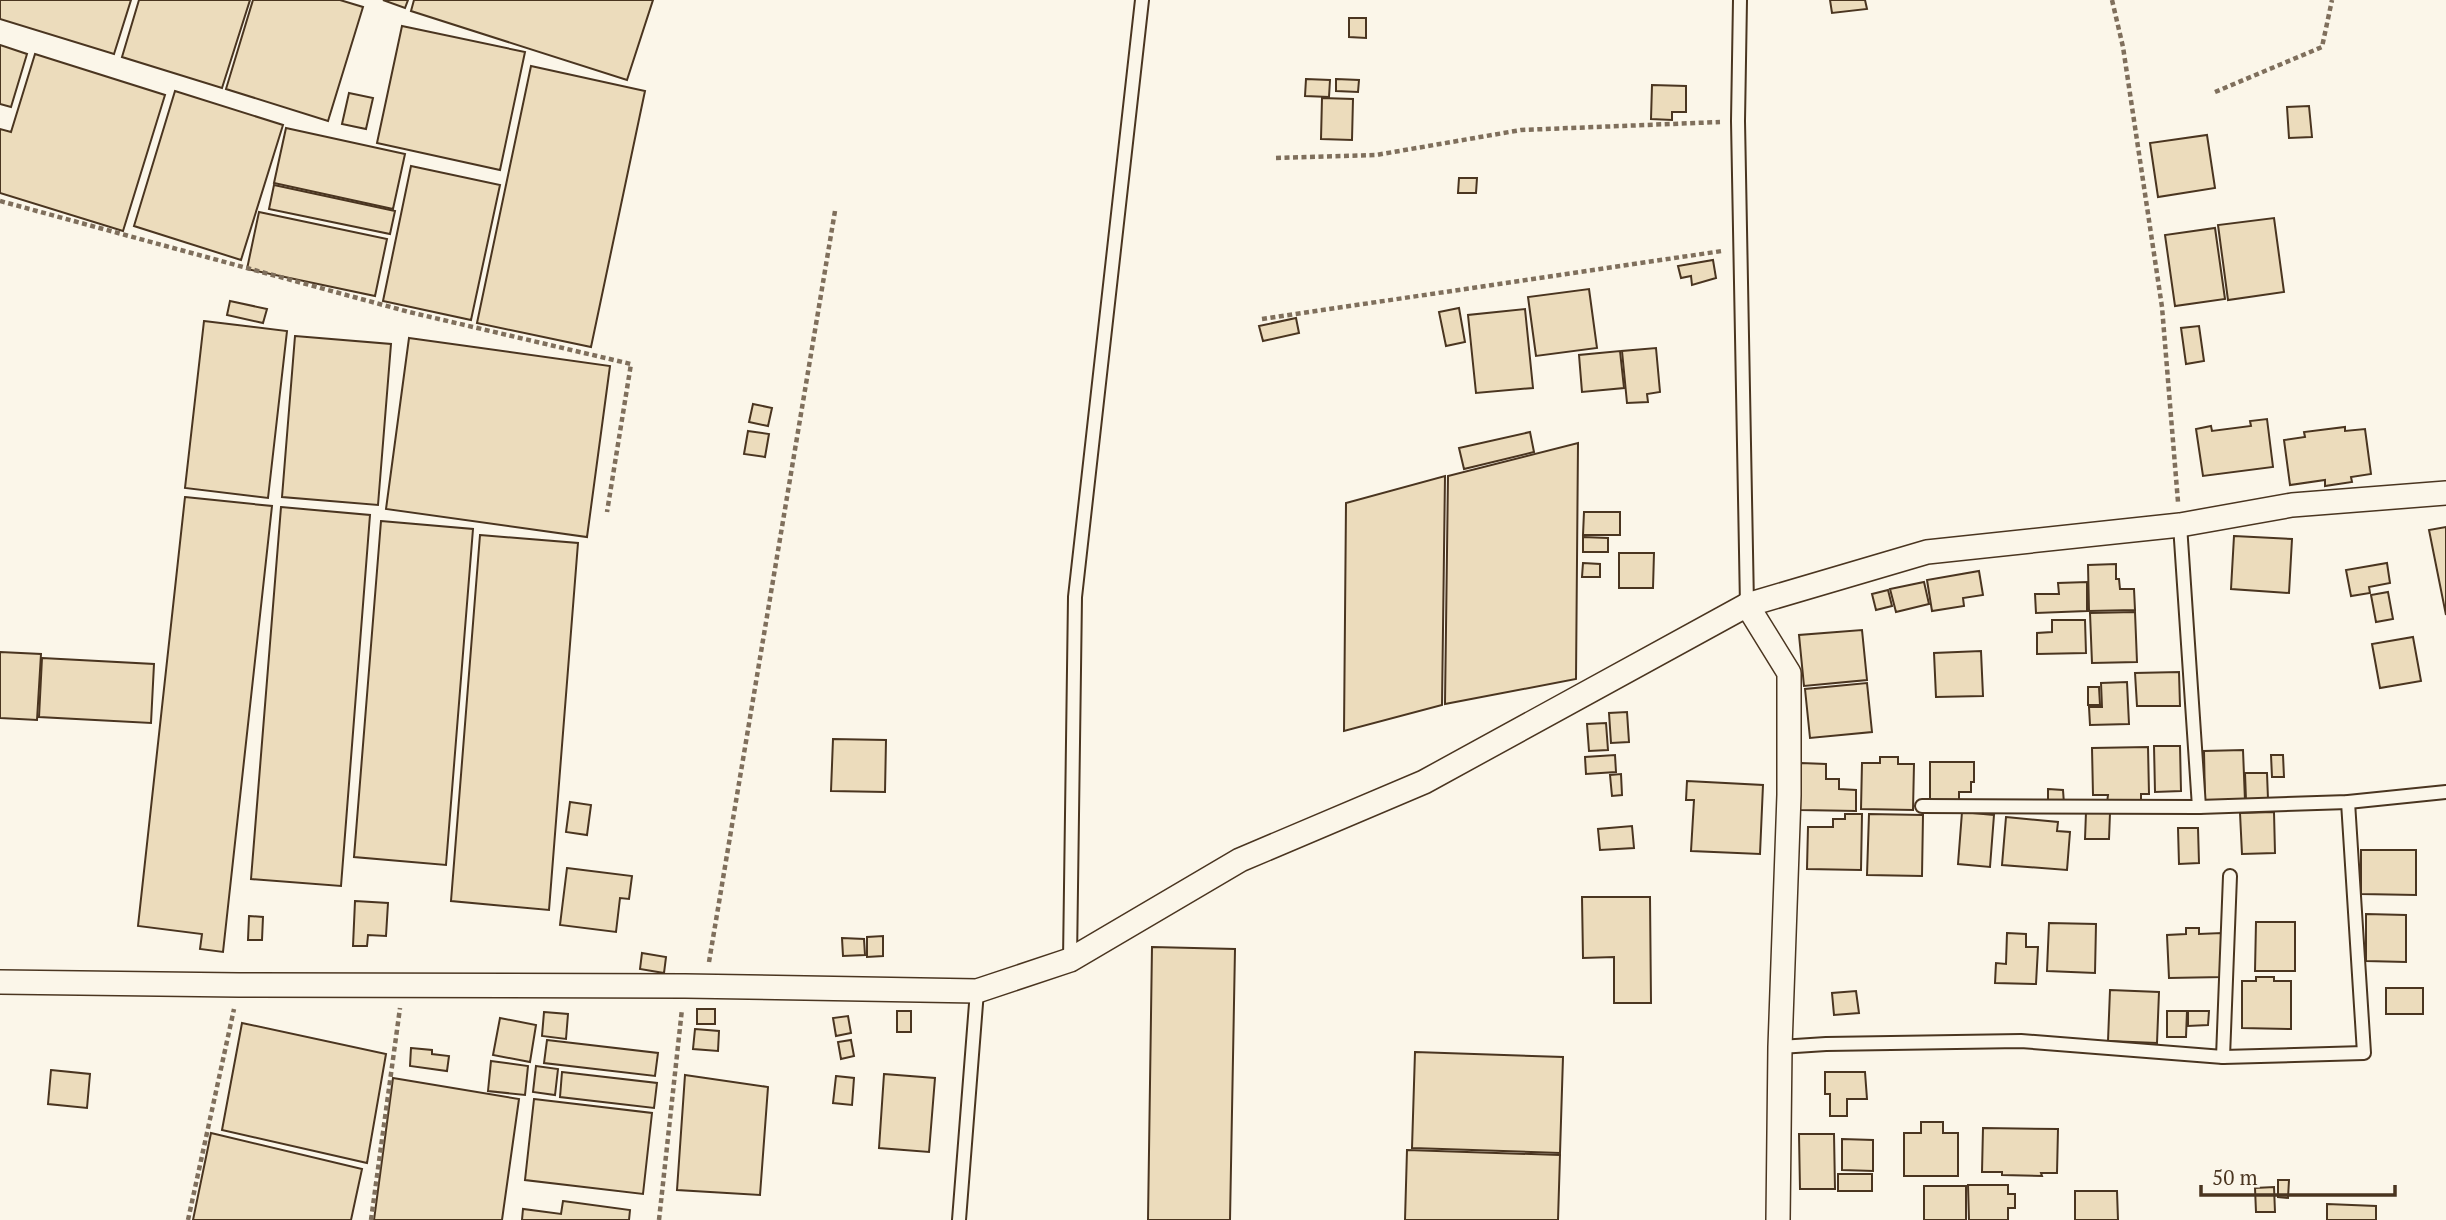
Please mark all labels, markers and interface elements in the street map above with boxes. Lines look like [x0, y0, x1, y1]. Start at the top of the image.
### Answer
scale bar [2201, 1154, 2395, 1198]
text: 50 m [2212, 1163, 2258, 1191]

